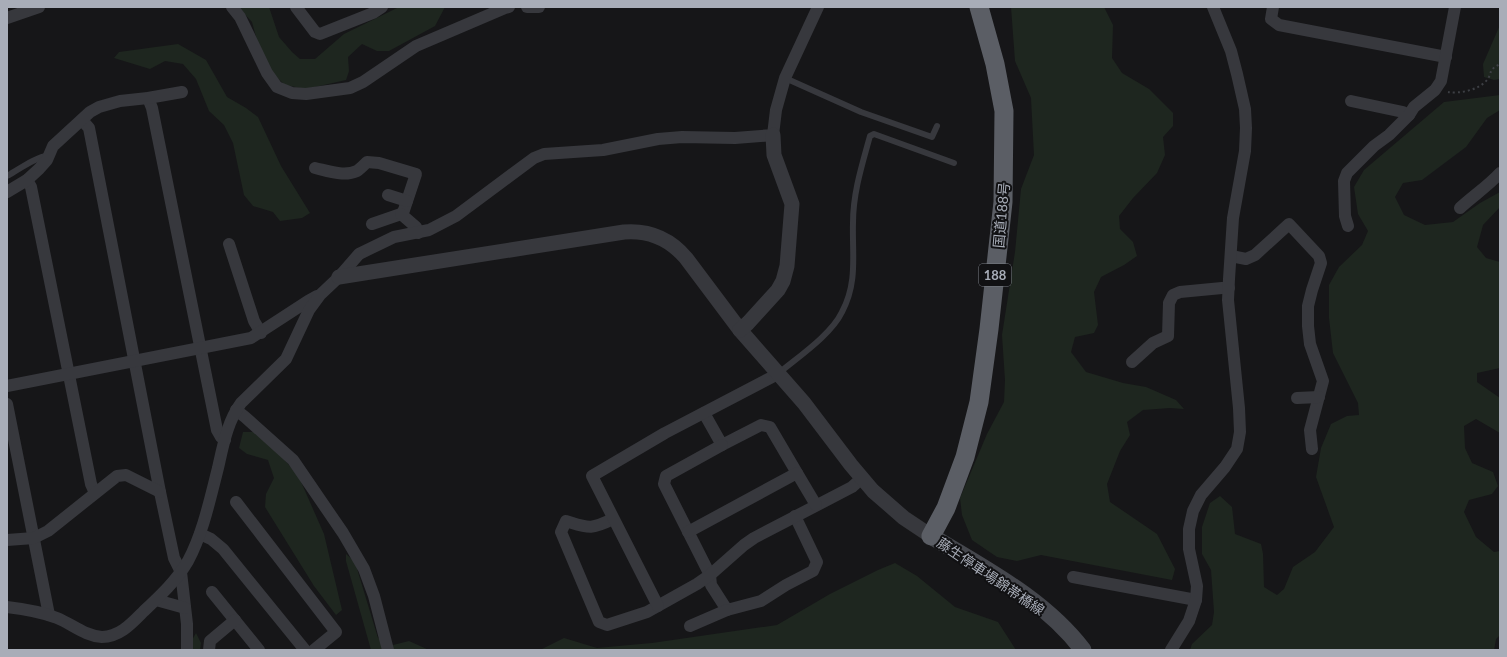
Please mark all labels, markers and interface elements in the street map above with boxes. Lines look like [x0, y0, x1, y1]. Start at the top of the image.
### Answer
street label: 国道188号 [990, 181, 1012, 249]
road number: 188 [979, 264, 1011, 286]
street label: 藤生停車場錦帯橋線 [934, 534, 1048, 618]

